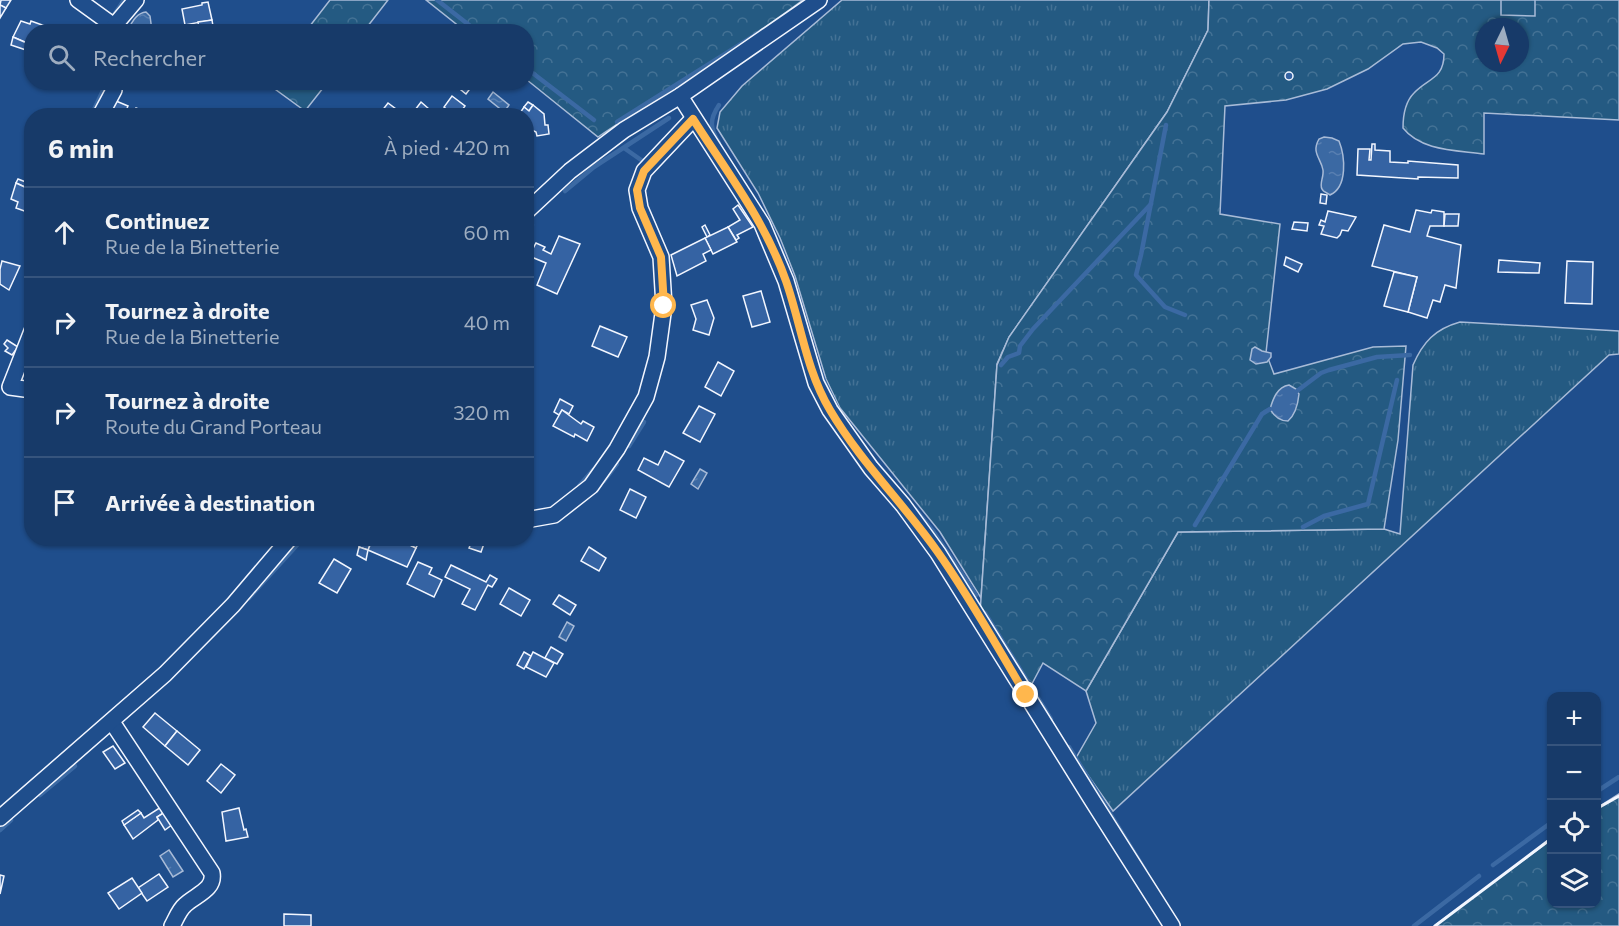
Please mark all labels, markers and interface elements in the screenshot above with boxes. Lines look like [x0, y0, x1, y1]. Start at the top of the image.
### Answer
north arrow [1475, 18, 1529, 72]
search box [24, 24, 534, 90]
icon: search [45, 41, 78, 74]
text: Rechercher [93, 44, 206, 71]
text: 6 min [48, 132, 114, 163]
text: À pied · 420 m [384, 135, 510, 159]
text: Continuez [105, 207, 210, 234]
icon: ahead [48, 216, 81, 249]
text: 60 m [464, 220, 510, 244]
text: Rue de la Binetterie [105, 234, 280, 258]
route start [650, 292, 676, 318]
text: Tournez à droite [105, 297, 270, 324]
icon: right [48, 306, 81, 339]
text: 40 m [464, 310, 510, 334]
text: Rue de la Binetterie [105, 324, 280, 348]
text: Tournez à droite [105, 387, 270, 414]
icon: right [48, 396, 81, 429]
text: 320 m [453, 400, 510, 424]
text: Route du Grand Porteau [105, 414, 322, 438]
icon: arrive [48, 486, 81, 519]
text: Arrivée à destination [105, 489, 315, 516]
route end [1012, 681, 1038, 707]
map controls [1547, 692, 1601, 908]
button: + [1547, 692, 1601, 746]
button: − [1547, 746, 1601, 800]
button: locate [1547, 800, 1601, 854]
button: layers [1547, 854, 1601, 908]

